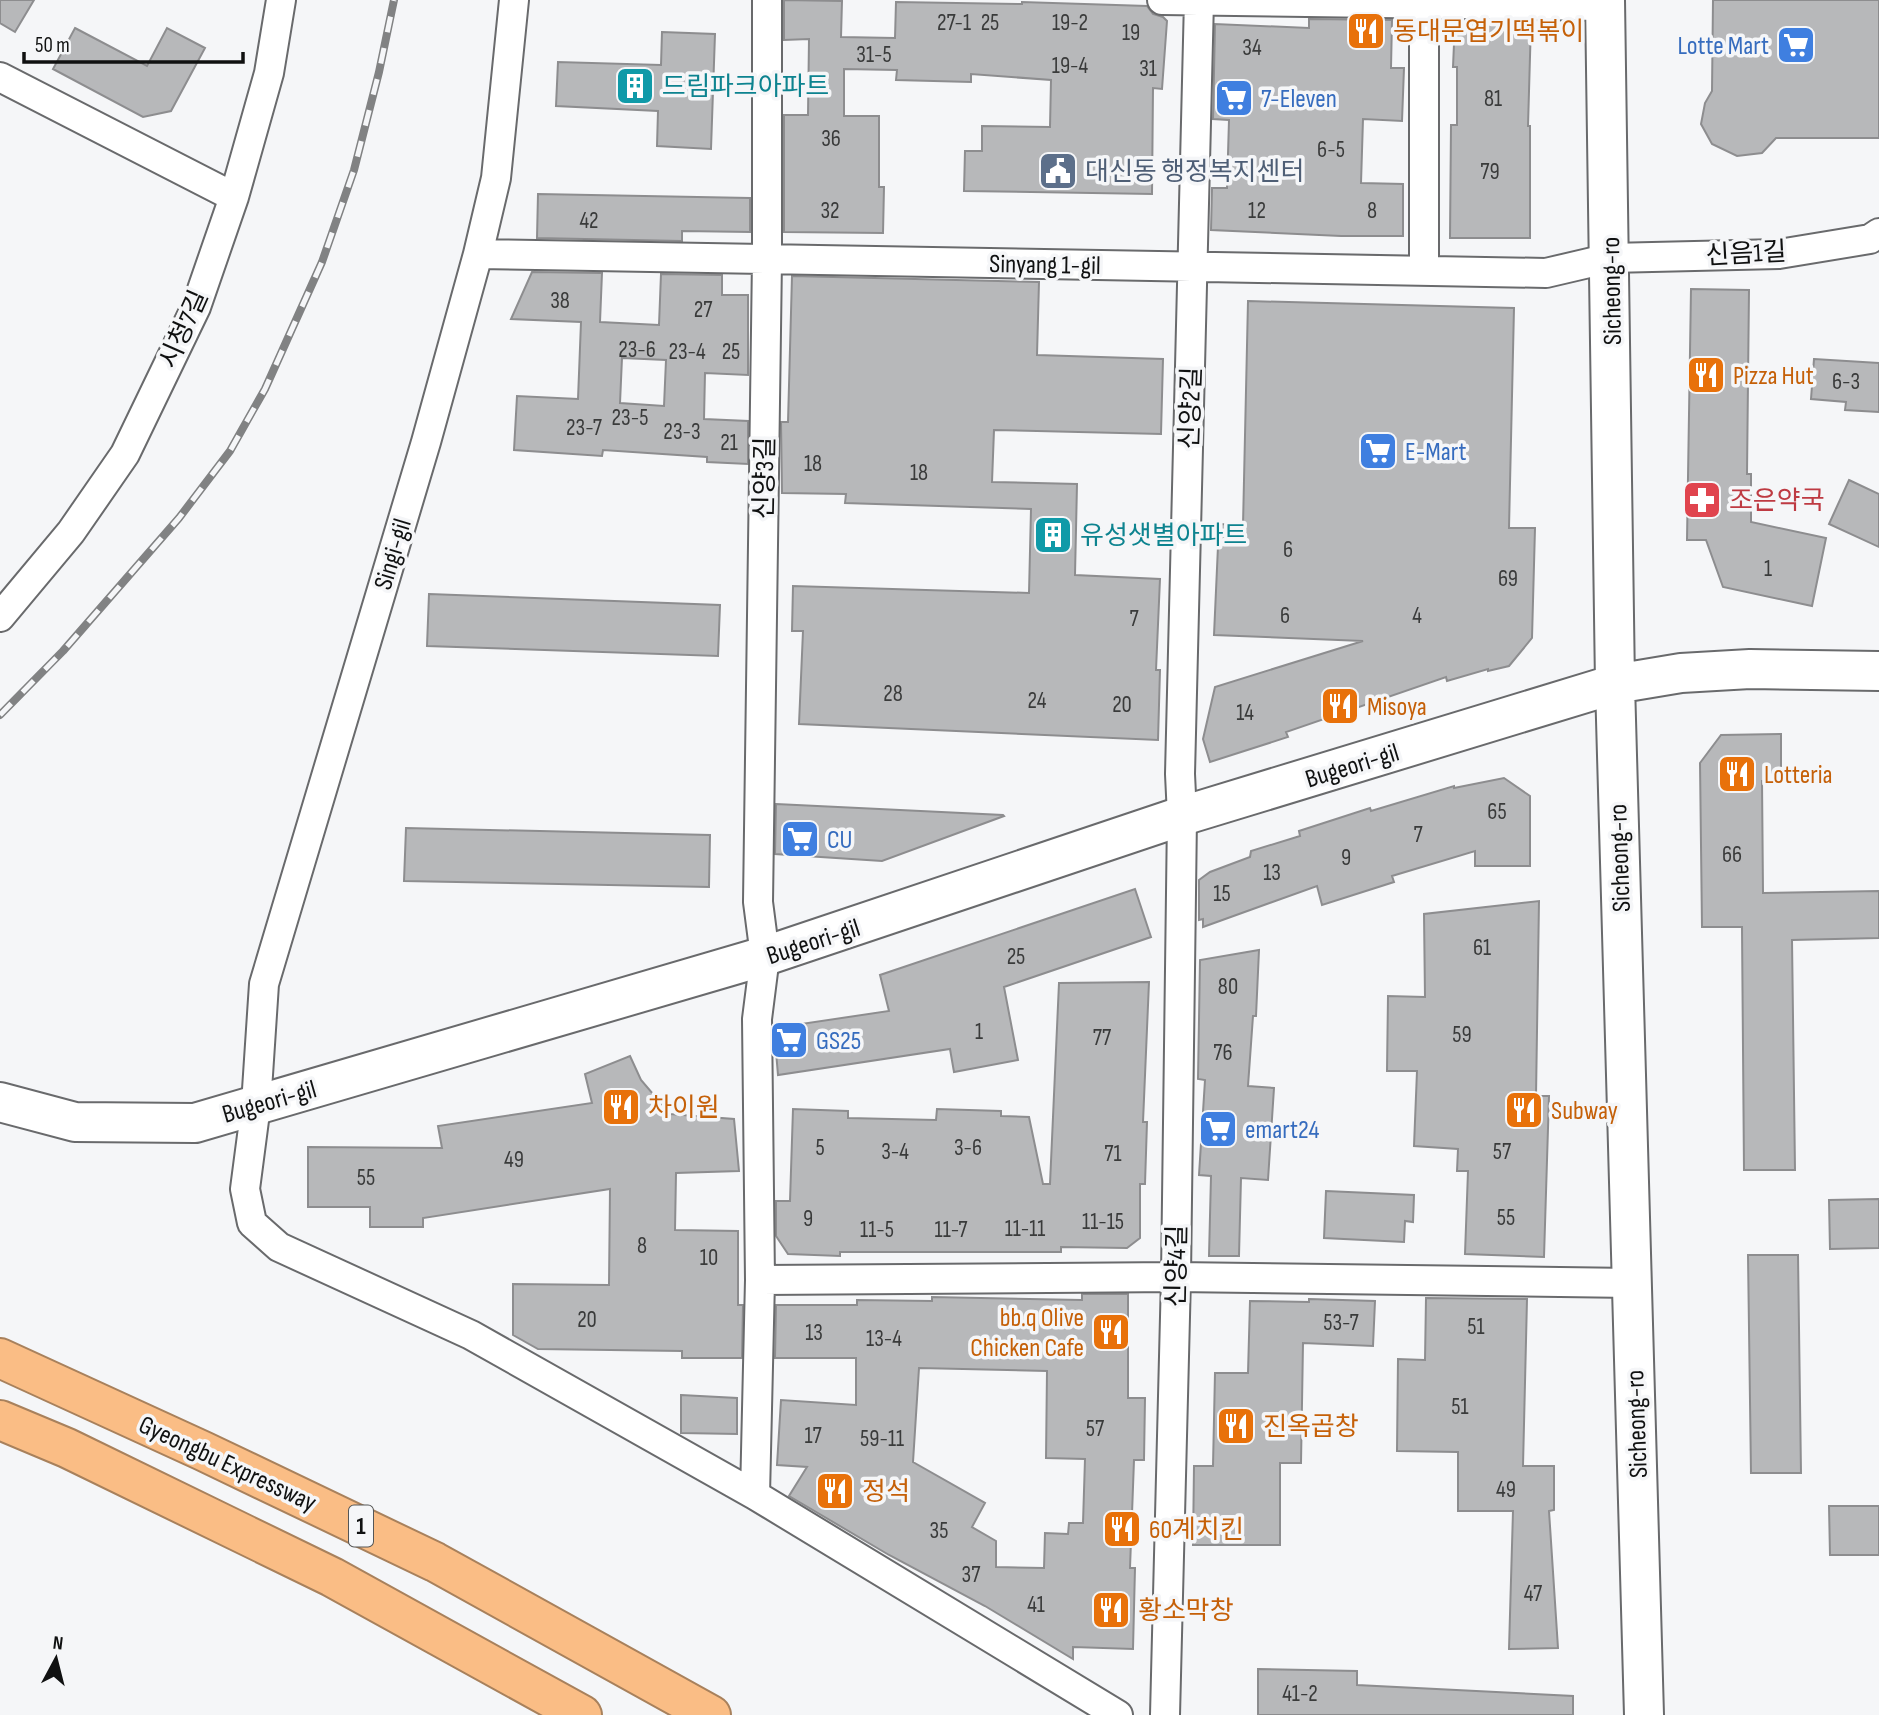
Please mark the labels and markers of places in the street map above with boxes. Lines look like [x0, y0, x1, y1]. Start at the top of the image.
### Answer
restaurant icon: 동대문엽기떡볶이 [1345, 10, 1387, 52]
place label: 동대문엽기떡볶이 [1393, 17, 1584, 48]
supermarket icon: Lotte Mart [1775, 24, 1817, 66]
place label: Lotte Mart [1678, 31, 1769, 62]
building icon: 드림파크아파트 [614, 65, 656, 107]
place label: 드림파크아파트 [662, 72, 829, 103]
supermarket icon: 7-Eleven [1213, 77, 1255, 119]
place label: 7-Eleven [1261, 84, 1337, 115]
public building icon: 대신동 행정복지센터 [1037, 150, 1079, 192]
place label: 대신동 행정복지센터 [1085, 157, 1304, 188]
restaurant icon: Pizza Hut [1685, 354, 1727, 396]
place label: Pizza Hut [1733, 361, 1814, 392]
supermarket icon: E-Mart [1357, 430, 1399, 472]
place label: E-Mart [1405, 437, 1467, 468]
pharmacy icon: 조은약국 [1681, 479, 1723, 521]
place label: 조은약국 [1729, 486, 1825, 517]
building icon: 유성샛별아파트 [1032, 514, 1074, 556]
place label: 유성샛별아파트 [1080, 521, 1247, 552]
restaurant icon: Misoya [1319, 685, 1361, 727]
place label: Misoya [1367, 692, 1427, 723]
restaurant icon: Lotteria [1716, 753, 1758, 795]
place label: Lotteria [1764, 760, 1833, 791]
supermarket icon: CU [779, 818, 821, 860]
place label: CU [827, 825, 852, 856]
supermarket icon: GS25 [768, 1019, 810, 1061]
place label: GS25 [816, 1026, 861, 1057]
restaurant icon: 차이원 [600, 1086, 642, 1128]
restaurant icon: Subway [1503, 1089, 1545, 1131]
place label: 차이원 [648, 1093, 720, 1124]
place label: Subway [1551, 1096, 1618, 1127]
supermarket icon: emart24 [1197, 1108, 1239, 1150]
place label: emart24 [1245, 1115, 1319, 1146]
place label: bb.q Olive Chicken Cafe [970, 1303, 1084, 1364]
restaurant icon: bb.q Olive Chicken Cafe [1090, 1311, 1132, 1353]
restaurant icon: 진옥곱창 [1215, 1405, 1257, 1447]
place label: 진옥곱창 [1263, 1412, 1359, 1443]
restaurant icon: 정석 [814, 1470, 856, 1512]
place label: 정석 [862, 1477, 910, 1508]
restaurant icon: 60계치킨 [1101, 1508, 1143, 1550]
place label: 60계치킨 [1149, 1515, 1244, 1546]
restaurant icon: 황소막창 [1090, 1589, 1132, 1631]
place label: 황소막창 [1138, 1596, 1234, 1627]

